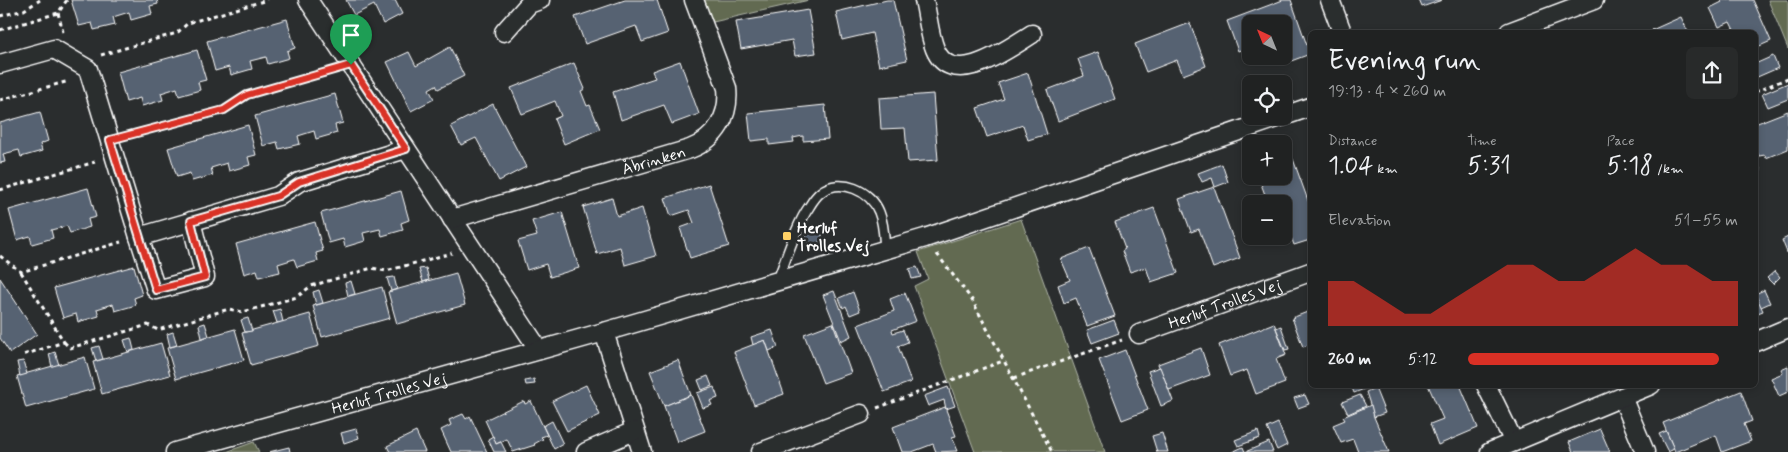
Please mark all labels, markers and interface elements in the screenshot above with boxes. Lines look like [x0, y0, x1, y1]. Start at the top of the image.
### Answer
pin [330, 14, 372, 65]
north arrow [1242, 15, 1292, 65]
map controls [1242, 15, 1292, 245]
icon: arrive [337, 21, 365, 49]
text: Evening run [1328, 43, 1481, 80]
button: share [1686, 47, 1738, 99]
button: locate [1242, 75, 1292, 125]
text: 19:13 · 4 × 260 m [1328, 81, 1446, 102]
text: Distance [1328, 132, 1377, 150]
text: Time [1467, 132, 1497, 150]
text: Pace [1607, 132, 1635, 150]
button: + [1242, 135, 1292, 185]
street label: Åbrinken [620, 142, 688, 180]
text: 1.04 [1328, 150, 1374, 183]
text: 5:31 [1467, 150, 1511, 183]
text: 5:18 [1607, 150, 1653, 183]
text: km [1374, 160, 1398, 178]
text: /km [1653, 160, 1684, 178]
button: − [1242, 195, 1292, 245]
text: Elevation [1328, 210, 1391, 231]
text: 51–55 m [1674, 210, 1738, 231]
place label: Herluf Trolles Vej [797, 218, 869, 257]
marker: Herluf Trolles Vej [781, 230, 793, 242]
street label: Herluf Trolles Vej [1166, 274, 1284, 334]
text: 260 m [1328, 349, 1371, 370]
text: 5:12 [1408, 349, 1437, 370]
street label: Herluf Trolles Vej [329, 368, 449, 420]

